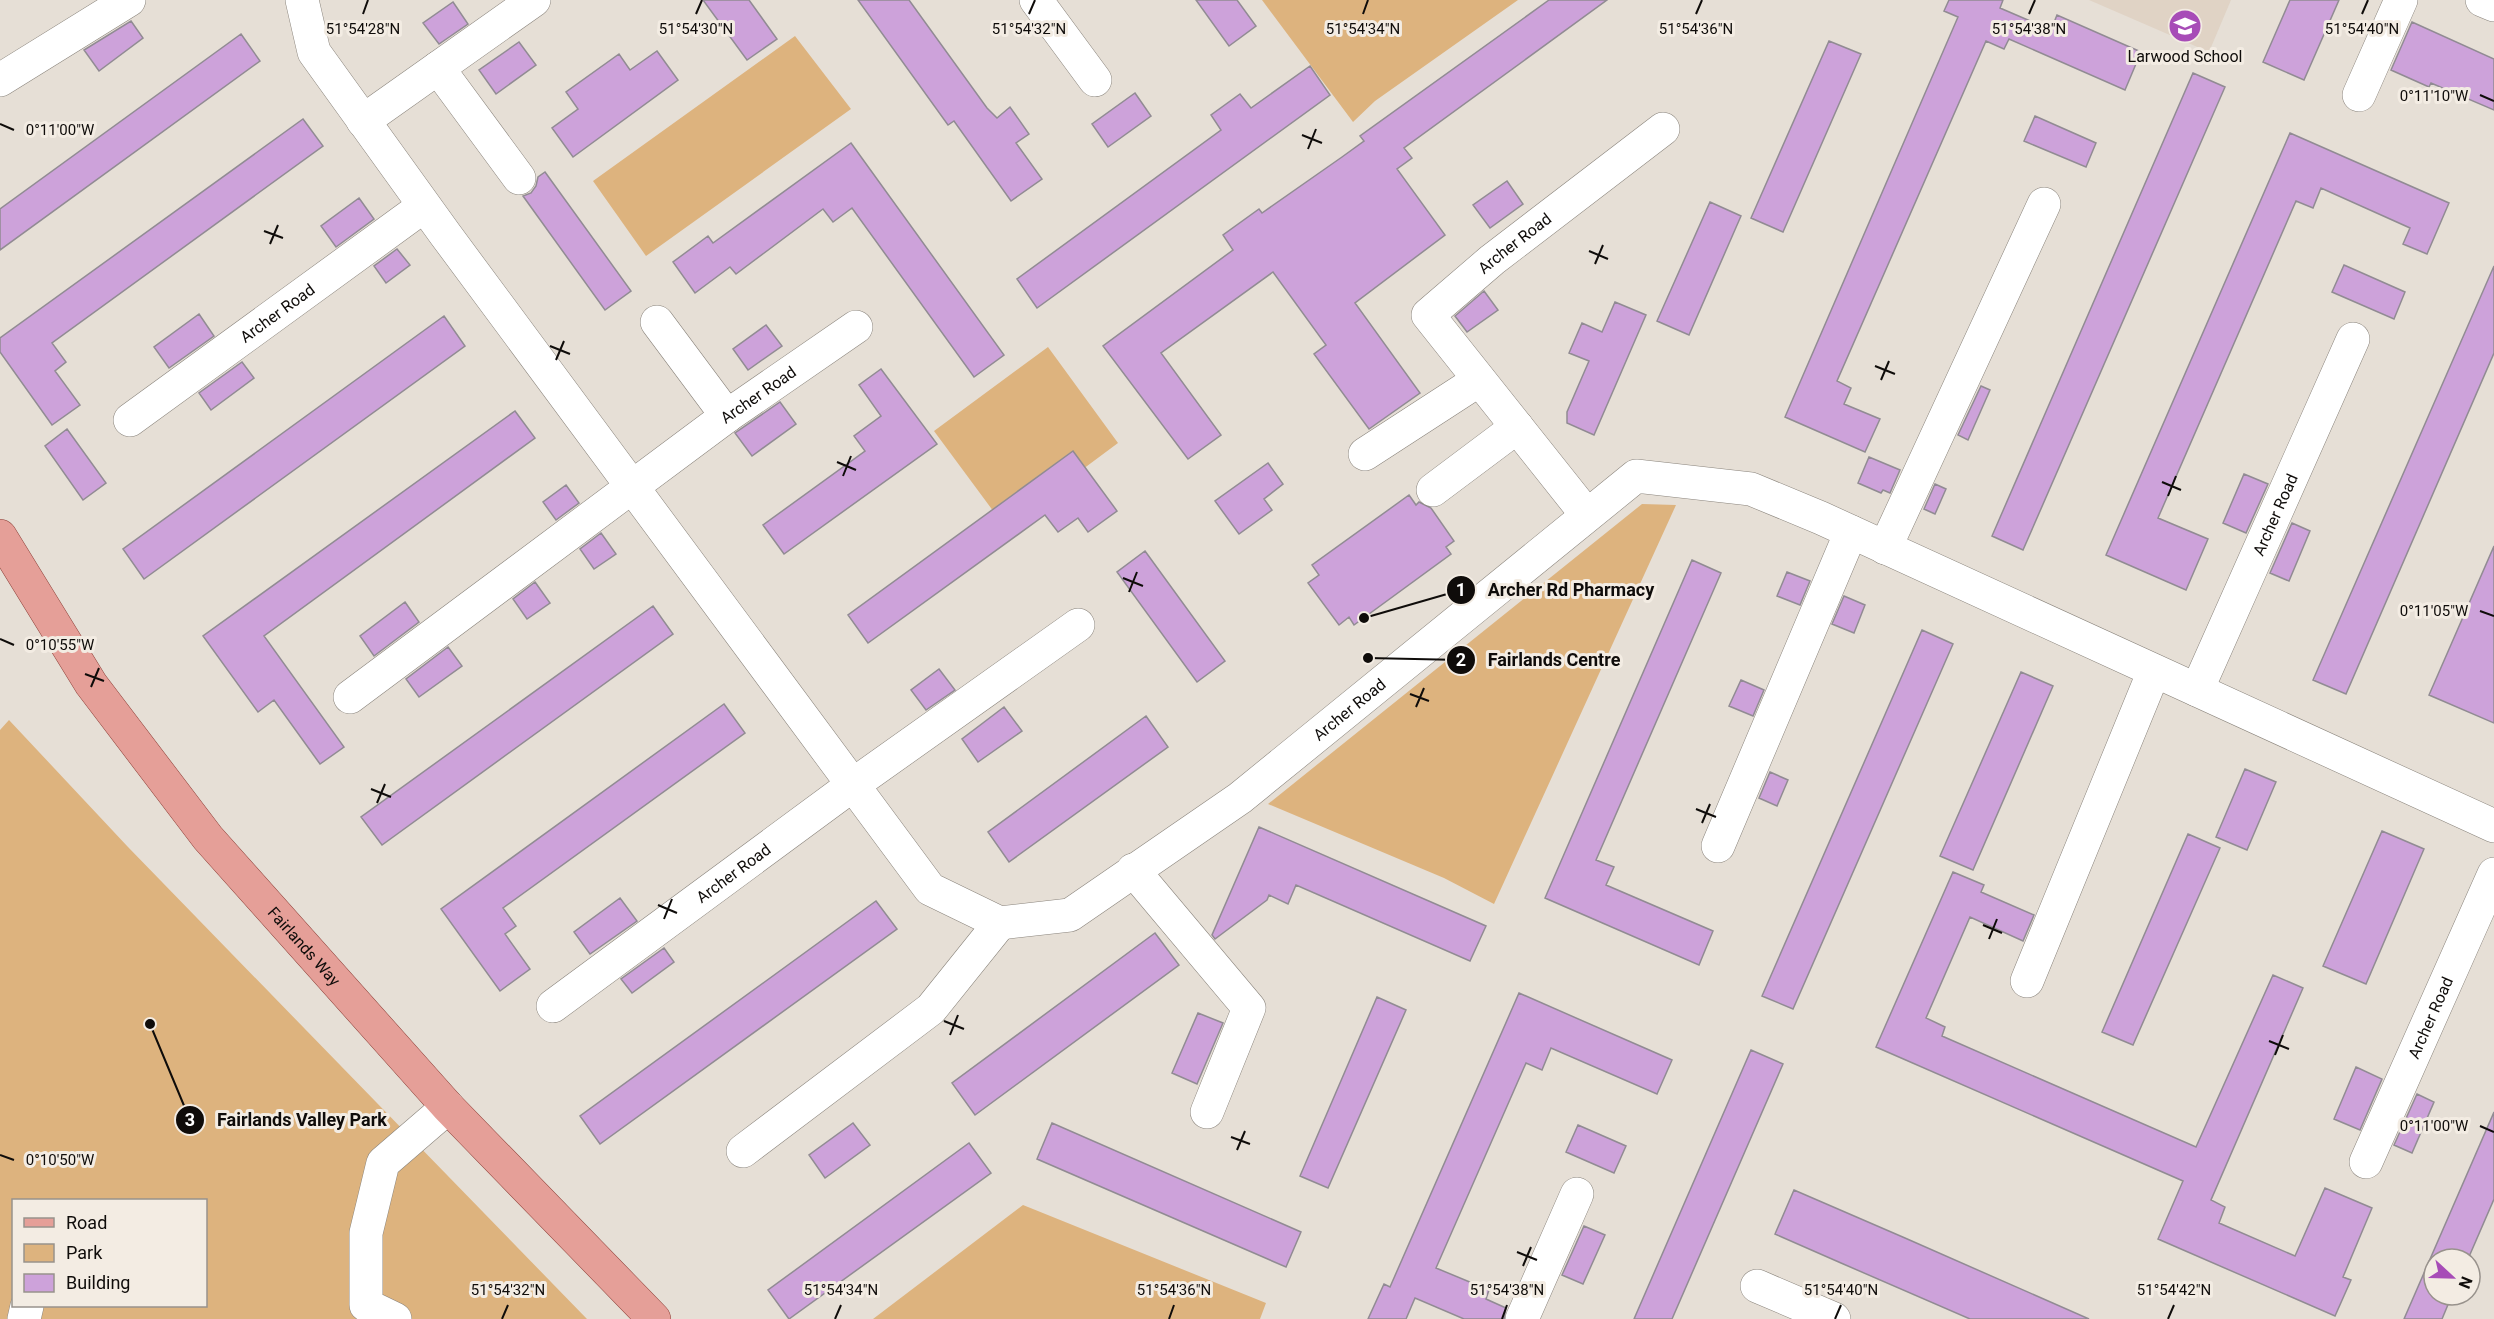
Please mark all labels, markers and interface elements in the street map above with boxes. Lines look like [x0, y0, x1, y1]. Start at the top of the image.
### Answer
school or university icon: Larwood School [2167, 8, 2203, 44]
text: 51°54'28"N [326, 20, 400, 38]
text: 51°54'30"N [659, 20, 733, 38]
text: 51°54'32"N [992, 20, 1066, 38]
text: 51°54'34"N [1326, 20, 1400, 38]
text: 51°54'36"N [1659, 20, 1733, 38]
text: 51°54'38"N [1992, 20, 2066, 38]
text: 51°54'40"N [2325, 20, 2399, 38]
place label: Larwood School [2128, 47, 2242, 66]
text: 0°11'10"W [2400, 87, 2468, 105]
text: 0°11'00"W [26, 121, 94, 139]
street label: Archer Road [1474, 209, 1555, 277]
street label: Archer Road [236, 279, 318, 346]
street label: Archer Road [717, 362, 800, 427]
street label: Archer Road [2249, 471, 2301, 558]
callout: Archer Rd Pharmacy [1446, 572, 1667, 608]
text: 1 [1456, 579, 1466, 600]
text: Archer Rd Pharmacy [1488, 579, 1655, 600]
text: 0°11'05"W [2400, 602, 2468, 620]
text: 0°10'55"W [26, 636, 94, 654]
callout: Fairlands Centre [1446, 642, 1632, 678]
text: 2 [1456, 649, 1466, 670]
text: Fairlands Centre [1488, 649, 1621, 670]
street label: Archer Road [1309, 674, 1389, 744]
street label: Archer Road [692, 839, 774, 907]
street label: Fairlands Way [264, 903, 345, 990]
street label: Archer Road [2404, 974, 2457, 1061]
callout: Fairlands Valley Park [175, 1102, 399, 1138]
text: 3 [185, 1109, 195, 1130]
text: Fairlands Valley Park [217, 1109, 387, 1130]
text: 0°11'00"W [2400, 1117, 2468, 1135]
text: 0°10'50"W [26, 1151, 94, 1169]
legend [12, 1199, 207, 1307]
text: Road [66, 1212, 107, 1233]
text: Park [66, 1242, 103, 1263]
north arrow [2422, 1247, 2482, 1307]
text: Building [66, 1272, 130, 1293]
text: N [2455, 1274, 2476, 1291]
text: 51°54'32"N [471, 1281, 545, 1299]
text: 51°54'34"N [804, 1281, 878, 1299]
text: 51°54'36"N [1137, 1281, 1211, 1299]
text: 51°54'38"N [1470, 1281, 1544, 1299]
text: 51°54'40"N [1804, 1281, 1878, 1299]
text: 51°54'42"N [2137, 1281, 2211, 1299]

